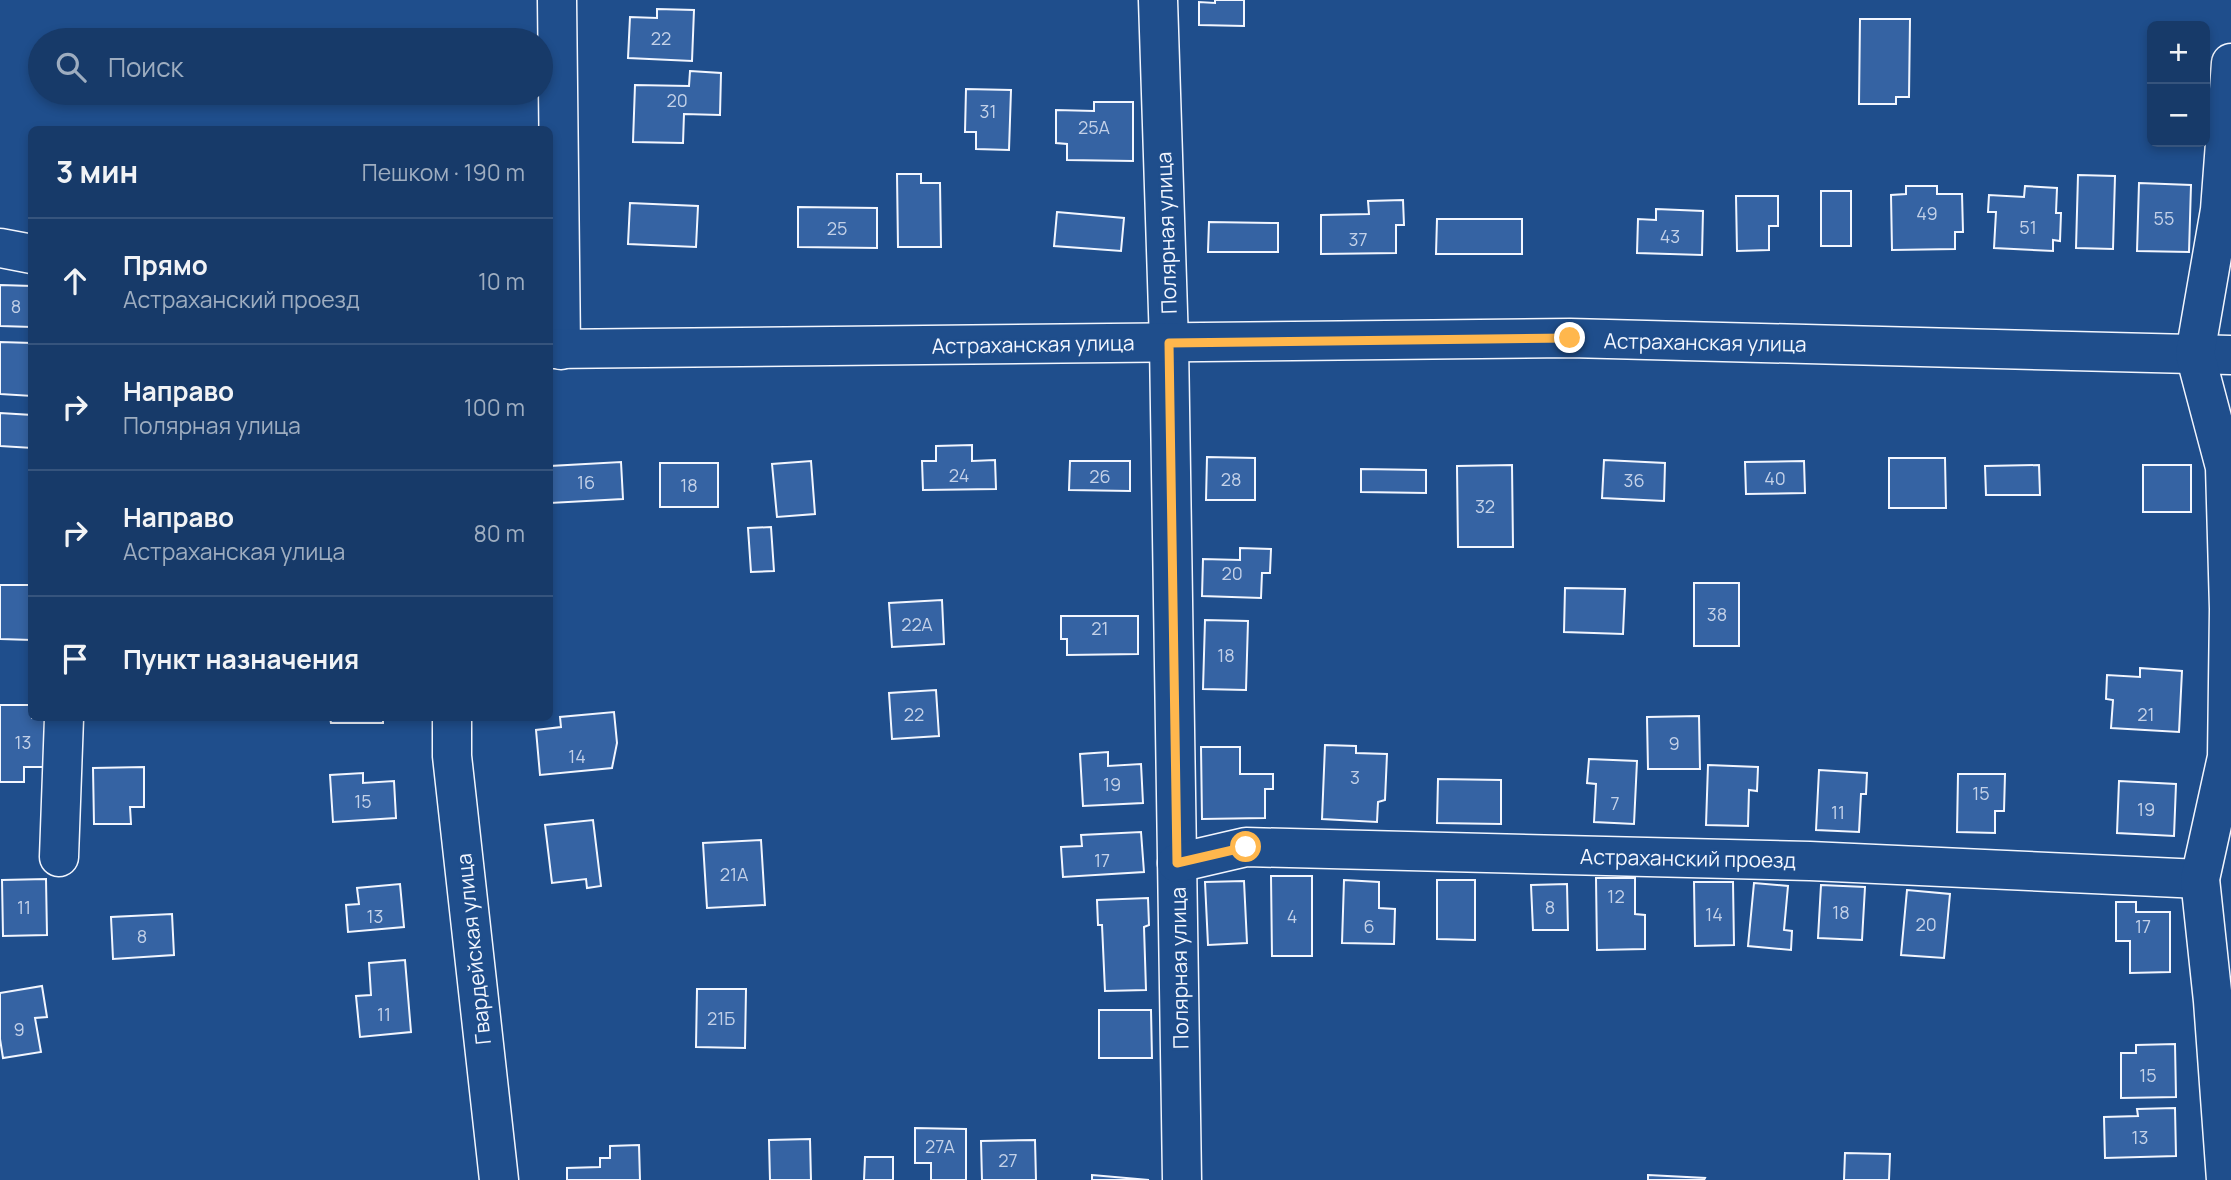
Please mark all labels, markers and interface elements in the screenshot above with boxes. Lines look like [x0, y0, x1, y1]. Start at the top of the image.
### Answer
map controls [2147, 21, 2210, 147]
button: + [2147, 21, 2210, 84]
house number: 22 [651, 26, 671, 50]
search box [28, 28, 553, 105]
icon: search [52, 48, 90, 86]
text: Поиск [108, 49, 183, 85]
button: − [2147, 84, 2210, 147]
house number: 20 [666, 88, 688, 112]
house number: 31 [980, 99, 996, 123]
house number: 25А [1078, 115, 1111, 139]
text: 3 мин [56, 151, 138, 192]
street label: Полярная улица [1149, 151, 1183, 315]
text: Пешком · 190 m [362, 156, 525, 188]
house number: 49 [1916, 201, 1938, 225]
house number: 55 [2154, 206, 2174, 230]
house number: 51 [2019, 215, 2037, 239]
house number: 25 [827, 216, 847, 240]
house number: 43 [1660, 224, 1680, 248]
house number: 37 [1349, 227, 1368, 251]
text: Прямо [123, 247, 208, 283]
icon: ahead [56, 262, 94, 300]
text: 10 m [478, 265, 525, 297]
text: Астраханский проезд [123, 283, 360, 315]
house number: 8 [11, 294, 21, 318]
route end [1554, 322, 1585, 353]
street label: Астраханская улица [1603, 326, 1807, 358]
street label: Астраханская улица [931, 328, 1135, 360]
text: Направо [123, 373, 234, 409]
icon: right [56, 388, 94, 426]
text: 100 m [464, 391, 525, 423]
text: Полярная улица [123, 409, 301, 441]
house number: 24 [949, 463, 969, 487]
house number: 26 [1089, 464, 1111, 488]
house number: 40 [1764, 466, 1786, 490]
house number: 28 [1221, 467, 1241, 491]
house number: 36 [1623, 468, 1645, 492]
house number: 16 [577, 470, 595, 494]
house number: 18 [680, 473, 698, 497]
house number: 32 [1475, 494, 1495, 518]
text: Направо [123, 499, 234, 535]
icon: right [56, 514, 94, 552]
text: 80 m [474, 517, 525, 549]
text: Астраханская улица [123, 535, 345, 567]
house number: 20 [1221, 561, 1243, 585]
house number: 38 [1707, 602, 1727, 626]
house number: 22А [901, 612, 933, 636]
house number: 21 [1091, 616, 1109, 640]
icon: arrive [56, 640, 94, 678]
text: Пункт назначения [123, 641, 359, 677]
house number: 18 [1217, 643, 1235, 667]
house number: 22 [904, 702, 924, 726]
house number: 21 [2137, 702, 2155, 726]
house number: 13 [15, 730, 31, 754]
house number: 9 [1668, 731, 1680, 755]
house number: 14 [568, 744, 586, 768]
house number: 3 [1350, 765, 1360, 789]
house number: 19 [1103, 772, 1121, 796]
house number: 15 [1972, 781, 1990, 805]
house number: 15 [354, 789, 372, 813]
house number: 7 [1610, 791, 1620, 815]
house number: 19 [2137, 797, 2155, 821]
house number: 11 [1831, 800, 1845, 824]
route start [1230, 831, 1261, 862]
street label: Астраханский проезд [1580, 842, 1796, 874]
house number: 17 [1094, 848, 1110, 872]
street label: Гвардейская улица [449, 852, 497, 1046]
house number: 21А [720, 862, 749, 886]
house number: 12 [1607, 884, 1625, 908]
street label: Полярная улица [1164, 887, 1194, 1049]
house number: 11 [17, 895, 31, 919]
house number: 8 [1545, 895, 1555, 919]
house number: 18 [1832, 900, 1850, 924]
house number: 14 [1705, 902, 1723, 926]
house number: 13 [367, 904, 383, 928]
house number: 4 [1287, 904, 1297, 928]
house number: 20 [1915, 912, 1937, 936]
house number: 6 [1363, 914, 1375, 938]
house number: 17 [2135, 914, 2151, 938]
house number: 8 [137, 924, 147, 948]
house number: 11 [377, 1002, 391, 1026]
house number: 21Б [707, 1006, 735, 1030]
house number: 9 [13, 1017, 25, 1041]
house number: 15 [2139, 1063, 2157, 1087]
house number: 13 [2132, 1125, 2148, 1149]
house number: 27А [925, 1134, 956, 1158]
house number: 27 [998, 1148, 1018, 1172]

